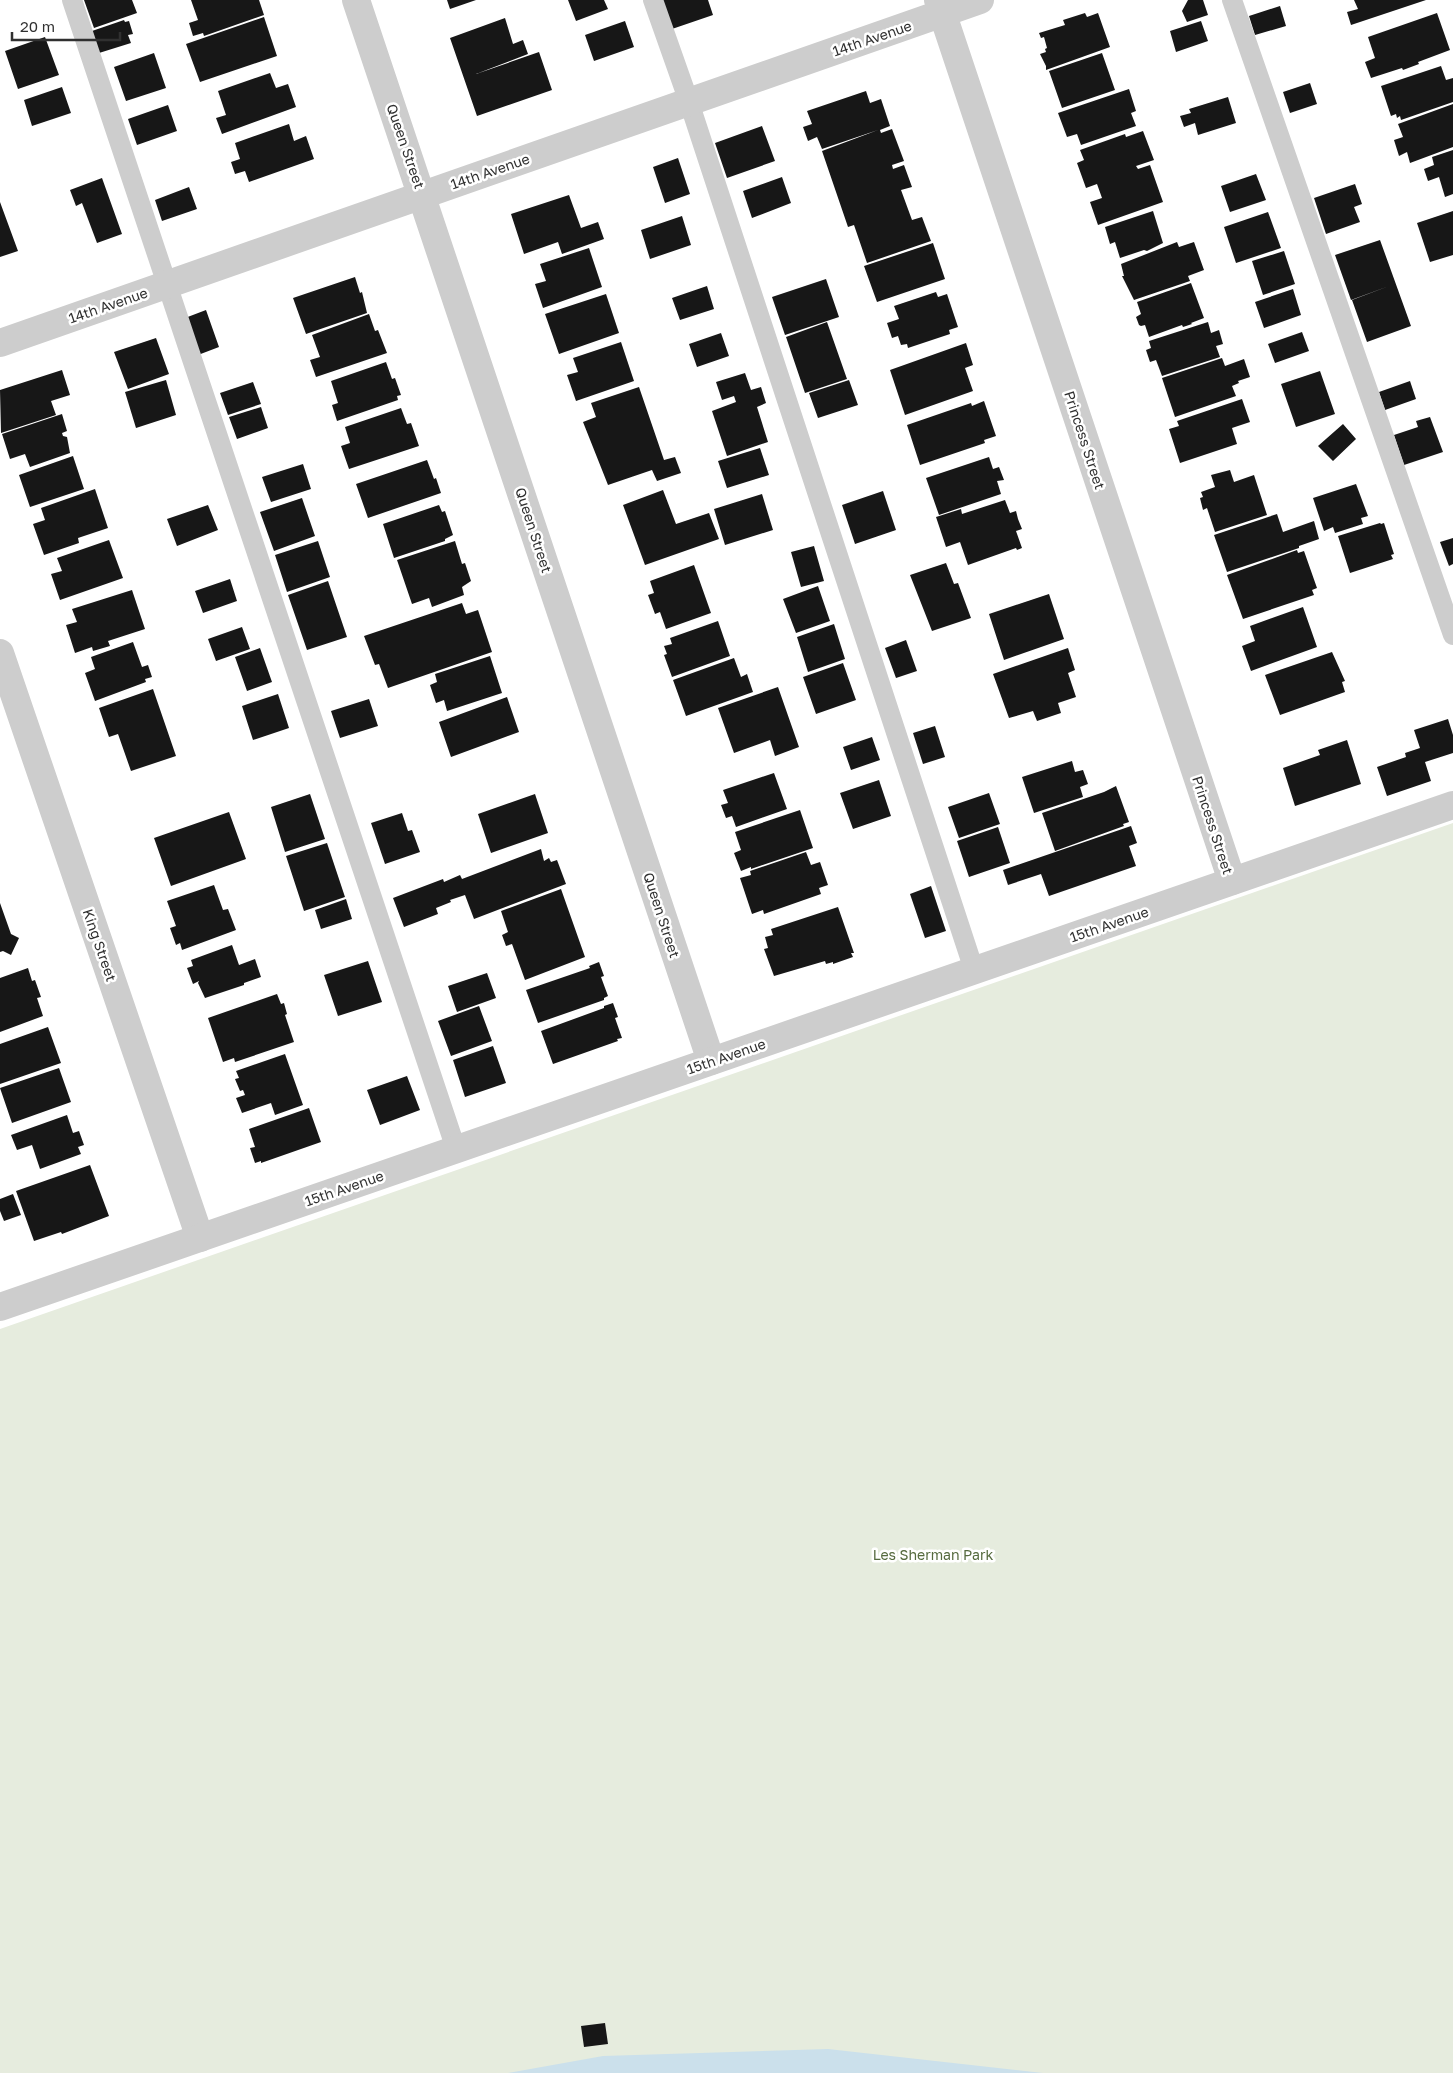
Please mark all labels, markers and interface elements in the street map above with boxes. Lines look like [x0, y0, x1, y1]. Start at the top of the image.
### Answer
scale bar [12, 10, 120, 42]
text: 20 m [20, 17, 55, 35]
street label: 14th Avenue [830, 17, 914, 59]
street label: Queen Street [384, 101, 428, 191]
street label: 14th Avenue [448, 150, 532, 192]
street label: 14th Avenue [66, 284, 150, 326]
street label: Princess Street [1061, 389, 1109, 491]
street label: Queen Street [512, 485, 556, 575]
street label: Princess Street [1189, 774, 1237, 876]
street label: Queen Street [640, 870, 684, 960]
street label: 15th Avenue [1067, 903, 1151, 945]
street label: King Street [80, 907, 120, 983]
street label: 15th Avenue [684, 1035, 768, 1077]
street label: 15th Avenue [302, 1167, 386, 1209]
park label: Les Sherman Park [873, 1546, 993, 1563]

